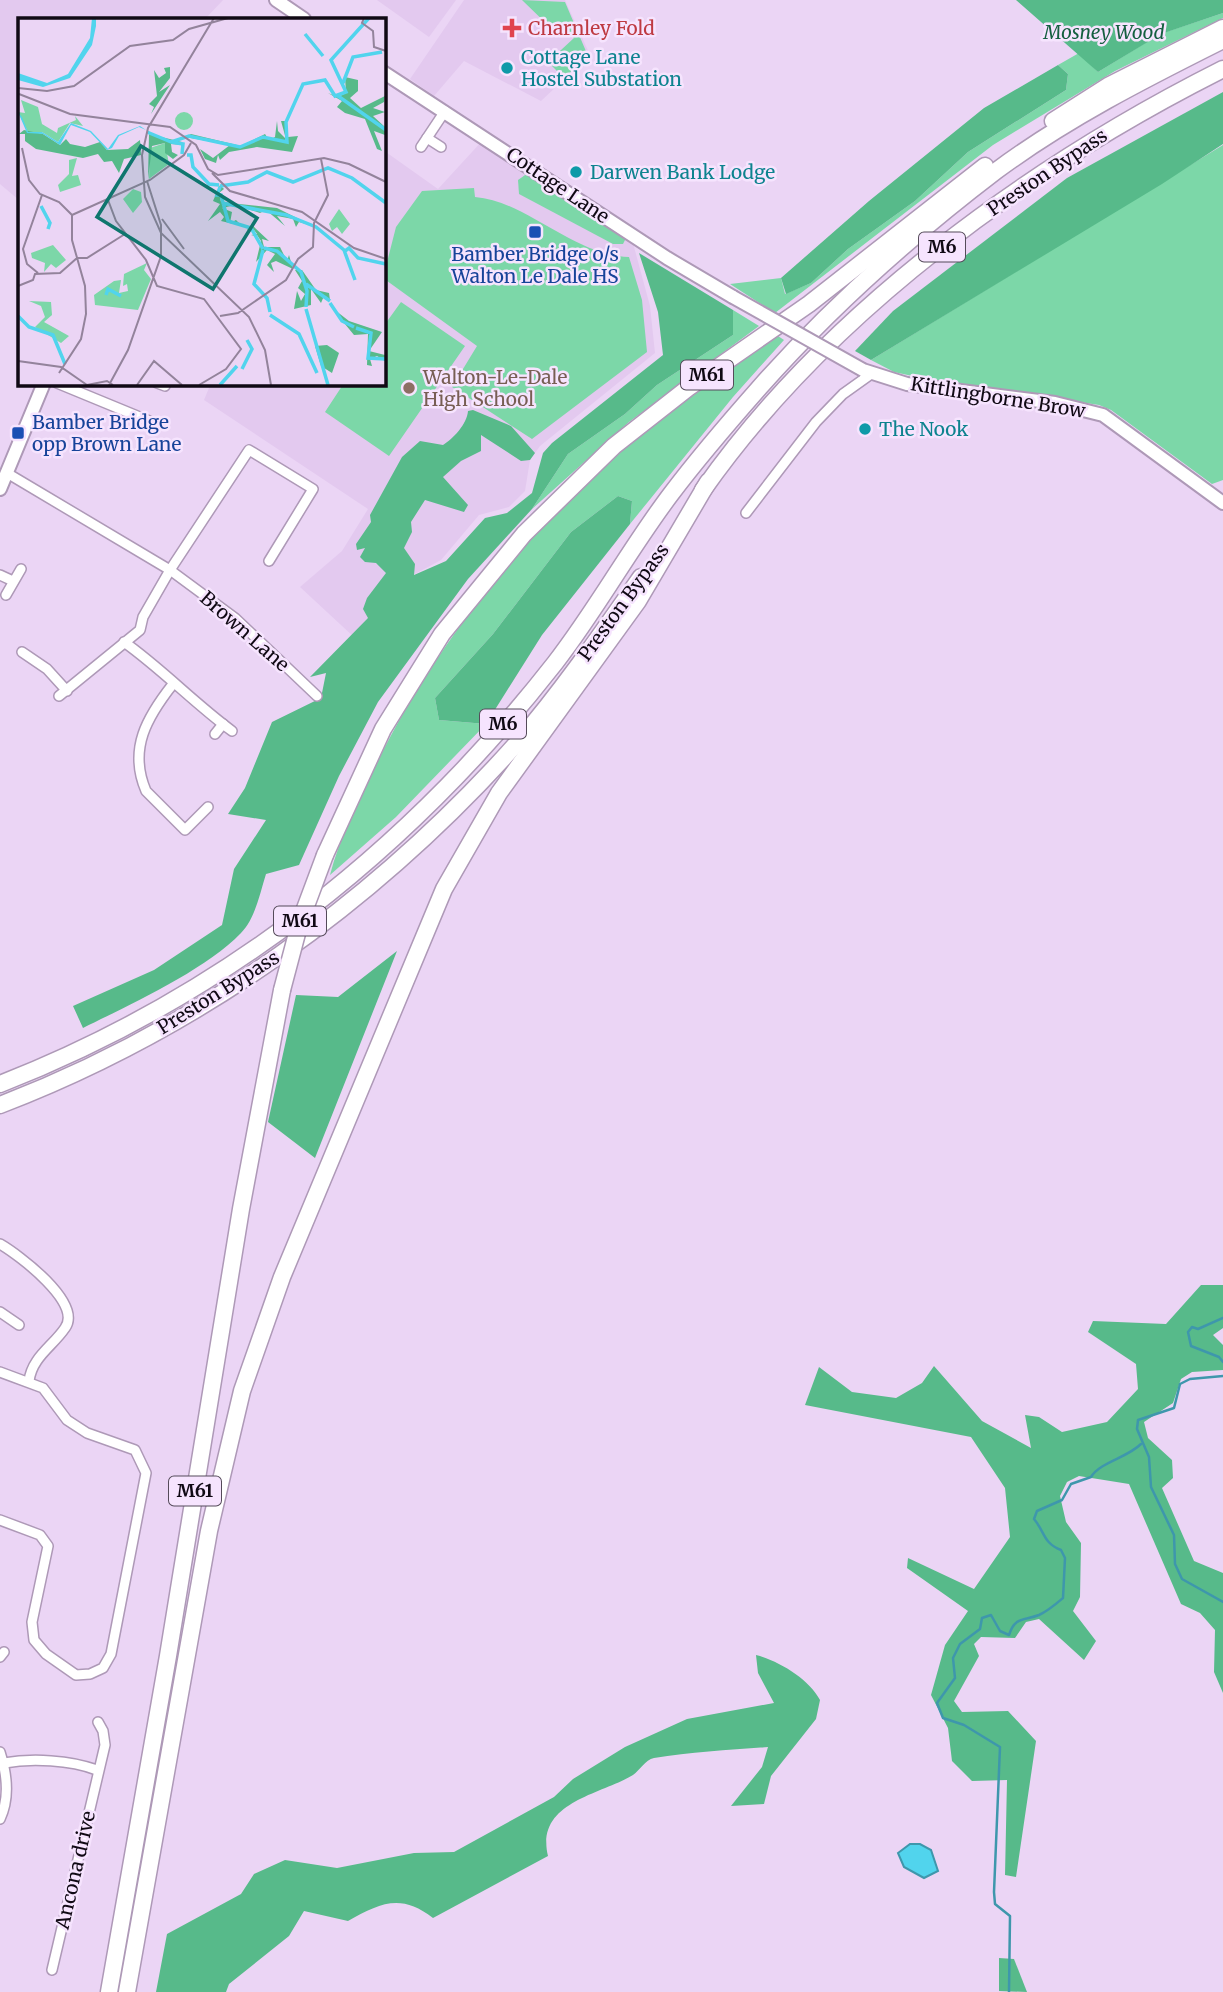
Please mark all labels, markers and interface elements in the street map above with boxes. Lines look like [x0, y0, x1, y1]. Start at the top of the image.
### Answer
place label: Charnley Fold [528, 16, 655, 40]
inset map [18, 18, 385, 385]
marker: Charnley Fold [502, 18, 522, 38]
park label: Mosney Wood [1042, 20, 1165, 44]
place label: Cottage Lane Hostel Substation [521, 45, 682, 91]
marker: Cottage Lane Hostel Substation [499, 60, 515, 76]
street label: Preston Bypass [982, 123, 1112, 221]
street label: Cottage Lane [502, 142, 614, 228]
place label: Darwen Bank Lodge [590, 160, 775, 184]
marker: Darwen Bank Lodge [568, 164, 584, 180]
marker: Bamber Bridge o/s Walton Le Dale HS [527, 224, 543, 240]
road number: M6 [919, 232, 965, 262]
place label: Bamber Bridge o/s Walton Le Dale HS [451, 242, 619, 288]
road number: M61 [681, 360, 733, 390]
place label: Walton-Le-Dale High School [422, 365, 567, 411]
street label: Kittlingborne Brow [909, 371, 1088, 423]
marker: Walton-Le-Dale High School [401, 380, 417, 396]
place label: Bamber Bridge opp Brown Lane [32, 410, 181, 456]
place label: The Nook [879, 417, 968, 441]
marker: The Nook [857, 421, 873, 437]
marker: Bamber Bridge opp Brown Lane [10, 425, 26, 441]
street label: Preston Bypass [572, 539, 674, 665]
street label: Brown Lane [196, 586, 295, 676]
road number: M6 [480, 710, 526, 738]
road number: M61 [274, 906, 326, 936]
street label: Preston Bypass [152, 945, 284, 1039]
road number: M61 [169, 1476, 221, 1506]
street label: Ancona drive [50, 1809, 100, 1932]

